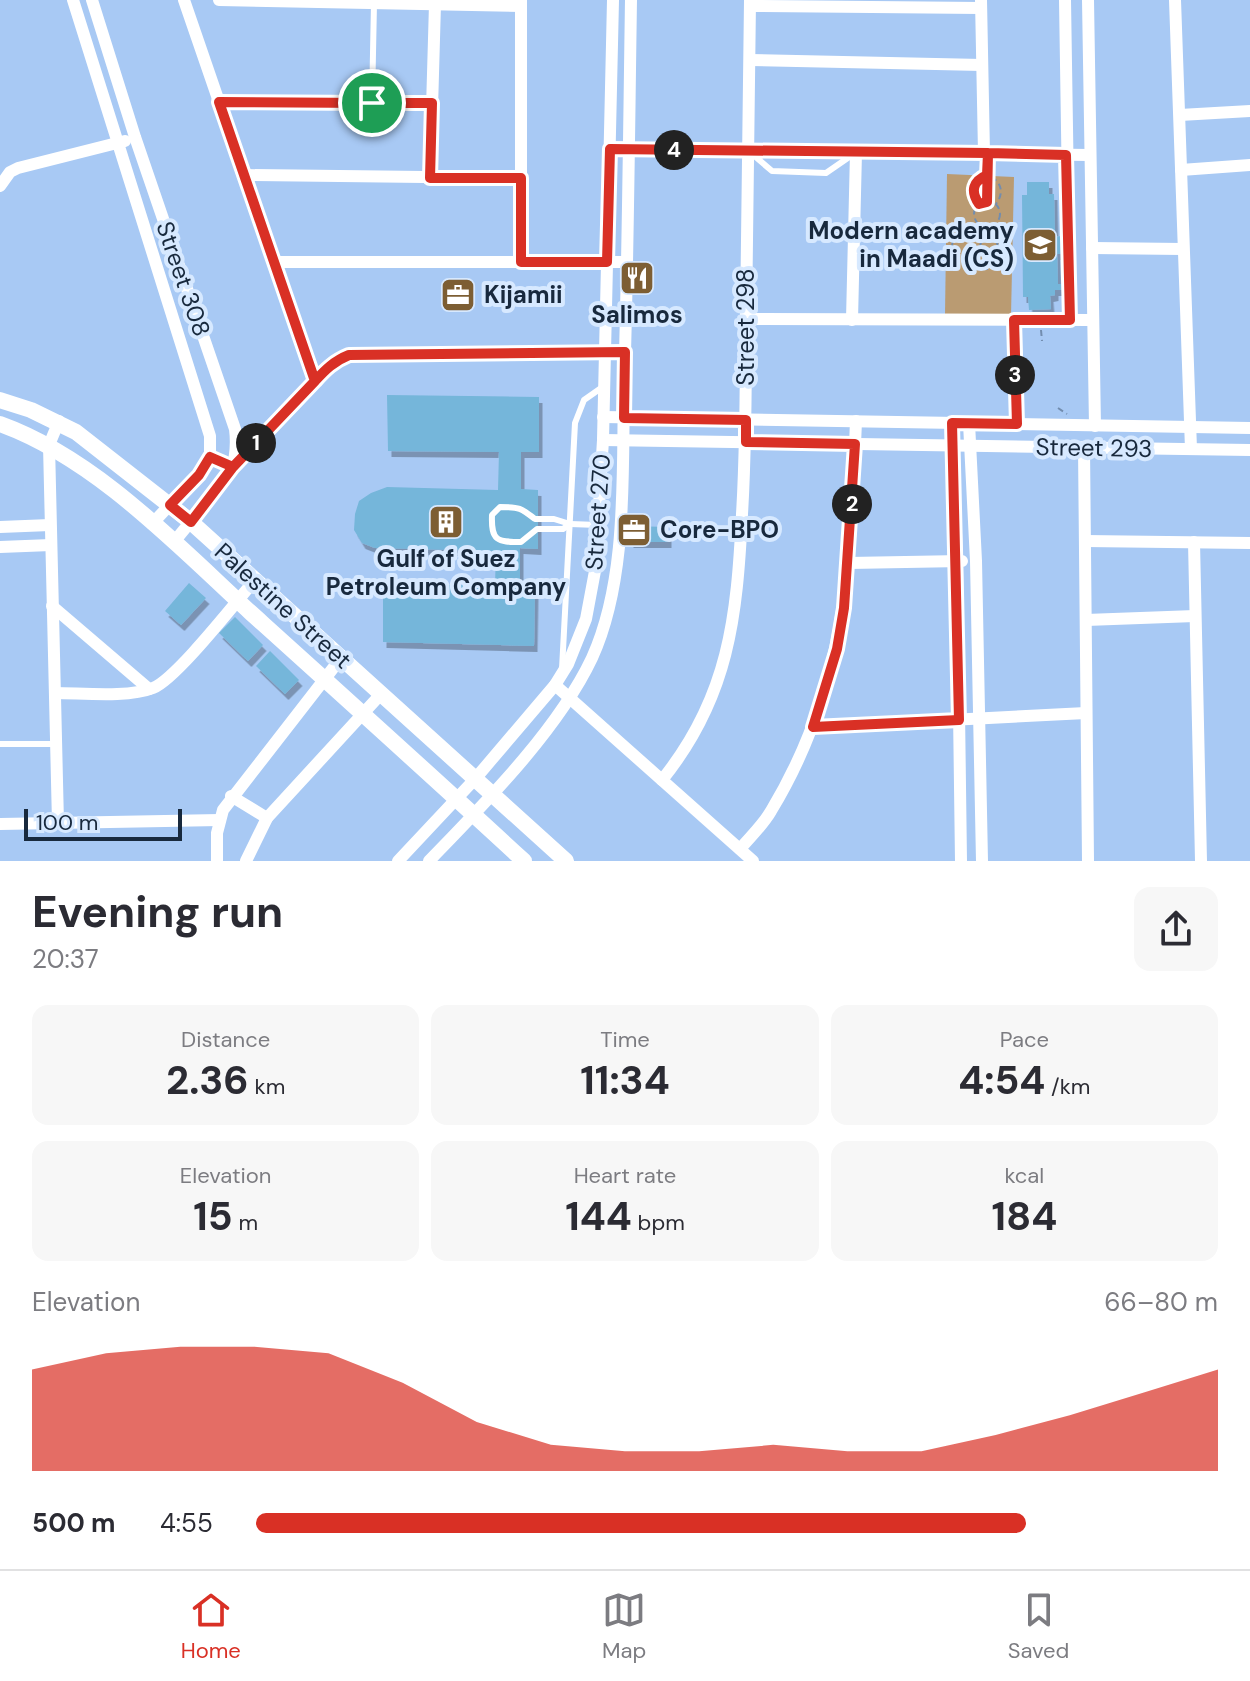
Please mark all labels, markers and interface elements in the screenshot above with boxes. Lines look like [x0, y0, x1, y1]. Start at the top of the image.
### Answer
pin [338, 69, 406, 137]
icon: arrive [350, 81, 394, 125]
pin: 4 [654, 130, 694, 170]
text: 4 [667, 135, 681, 164]
place label: Modern academy in Maadi (CS) [808, 215, 1014, 274]
street label: Street 308 [149, 217, 218, 340]
school or university icon: Modern academy in Maadi (CS) [1021, 226, 1059, 264]
restaurant icon: Salimos [618, 259, 656, 297]
street label: Street 298 [730, 268, 761, 386]
office icon: Kijamii [439, 276, 477, 314]
place label: Kijamii [484, 279, 563, 310]
place label: Salimos [591, 299, 683, 330]
pin: 3 [995, 355, 1035, 395]
text: 3 [1008, 360, 1022, 389]
pin: 1 [236, 423, 276, 463]
text: 1 [252, 428, 260, 457]
street label: Street 293 [1035, 431, 1153, 464]
street label: Street 270 [578, 453, 617, 571]
pin: 2 [832, 484, 872, 524]
text: 2 [846, 489, 858, 518]
building icon: Gulf of Suez Petroleum Company [427, 503, 465, 541]
office icon: Core-BPO [615, 511, 653, 549]
place label: Core-BPO [660, 514, 779, 545]
street label: Palestine Street [208, 536, 358, 675]
place label: Gulf of Suez Petroleum Company [326, 543, 567, 602]
scale bar [24, 805, 182, 841]
text: 100 m [36, 808, 98, 837]
text: Evening run [32, 883, 283, 941]
button: share [1134, 887, 1218, 971]
text: 20:37 [32, 942, 99, 976]
text: Distance [181, 1025, 270, 1054]
text: Time [600, 1025, 650, 1054]
text: Pace [1000, 1025, 1049, 1054]
text: 2.36 [166, 1054, 249, 1106]
text: 11:34 [580, 1054, 670, 1106]
text: 4:54 [958, 1054, 1045, 1106]
text: km [249, 1072, 285, 1101]
text: /km [1045, 1072, 1090, 1101]
text: Elevation [180, 1161, 272, 1190]
text: Heart rate [574, 1161, 676, 1190]
text: kcal [1004, 1161, 1044, 1190]
text: 15 [193, 1190, 233, 1242]
text: 144 [565, 1190, 632, 1242]
text: 184 [991, 1190, 1057, 1242]
text: m [233, 1208, 258, 1237]
text: bpm [632, 1208, 685, 1237]
text: Elevation [32, 1285, 140, 1319]
text: 66–80 m [1104, 1285, 1218, 1319]
text: 500 m [32, 1506, 115, 1540]
text: 4:55 [160, 1506, 213, 1540]
tab: Home [181, 1588, 241, 1665]
tab: Map [602, 1588, 646, 1665]
tab: Saved [1008, 1588, 1069, 1665]

